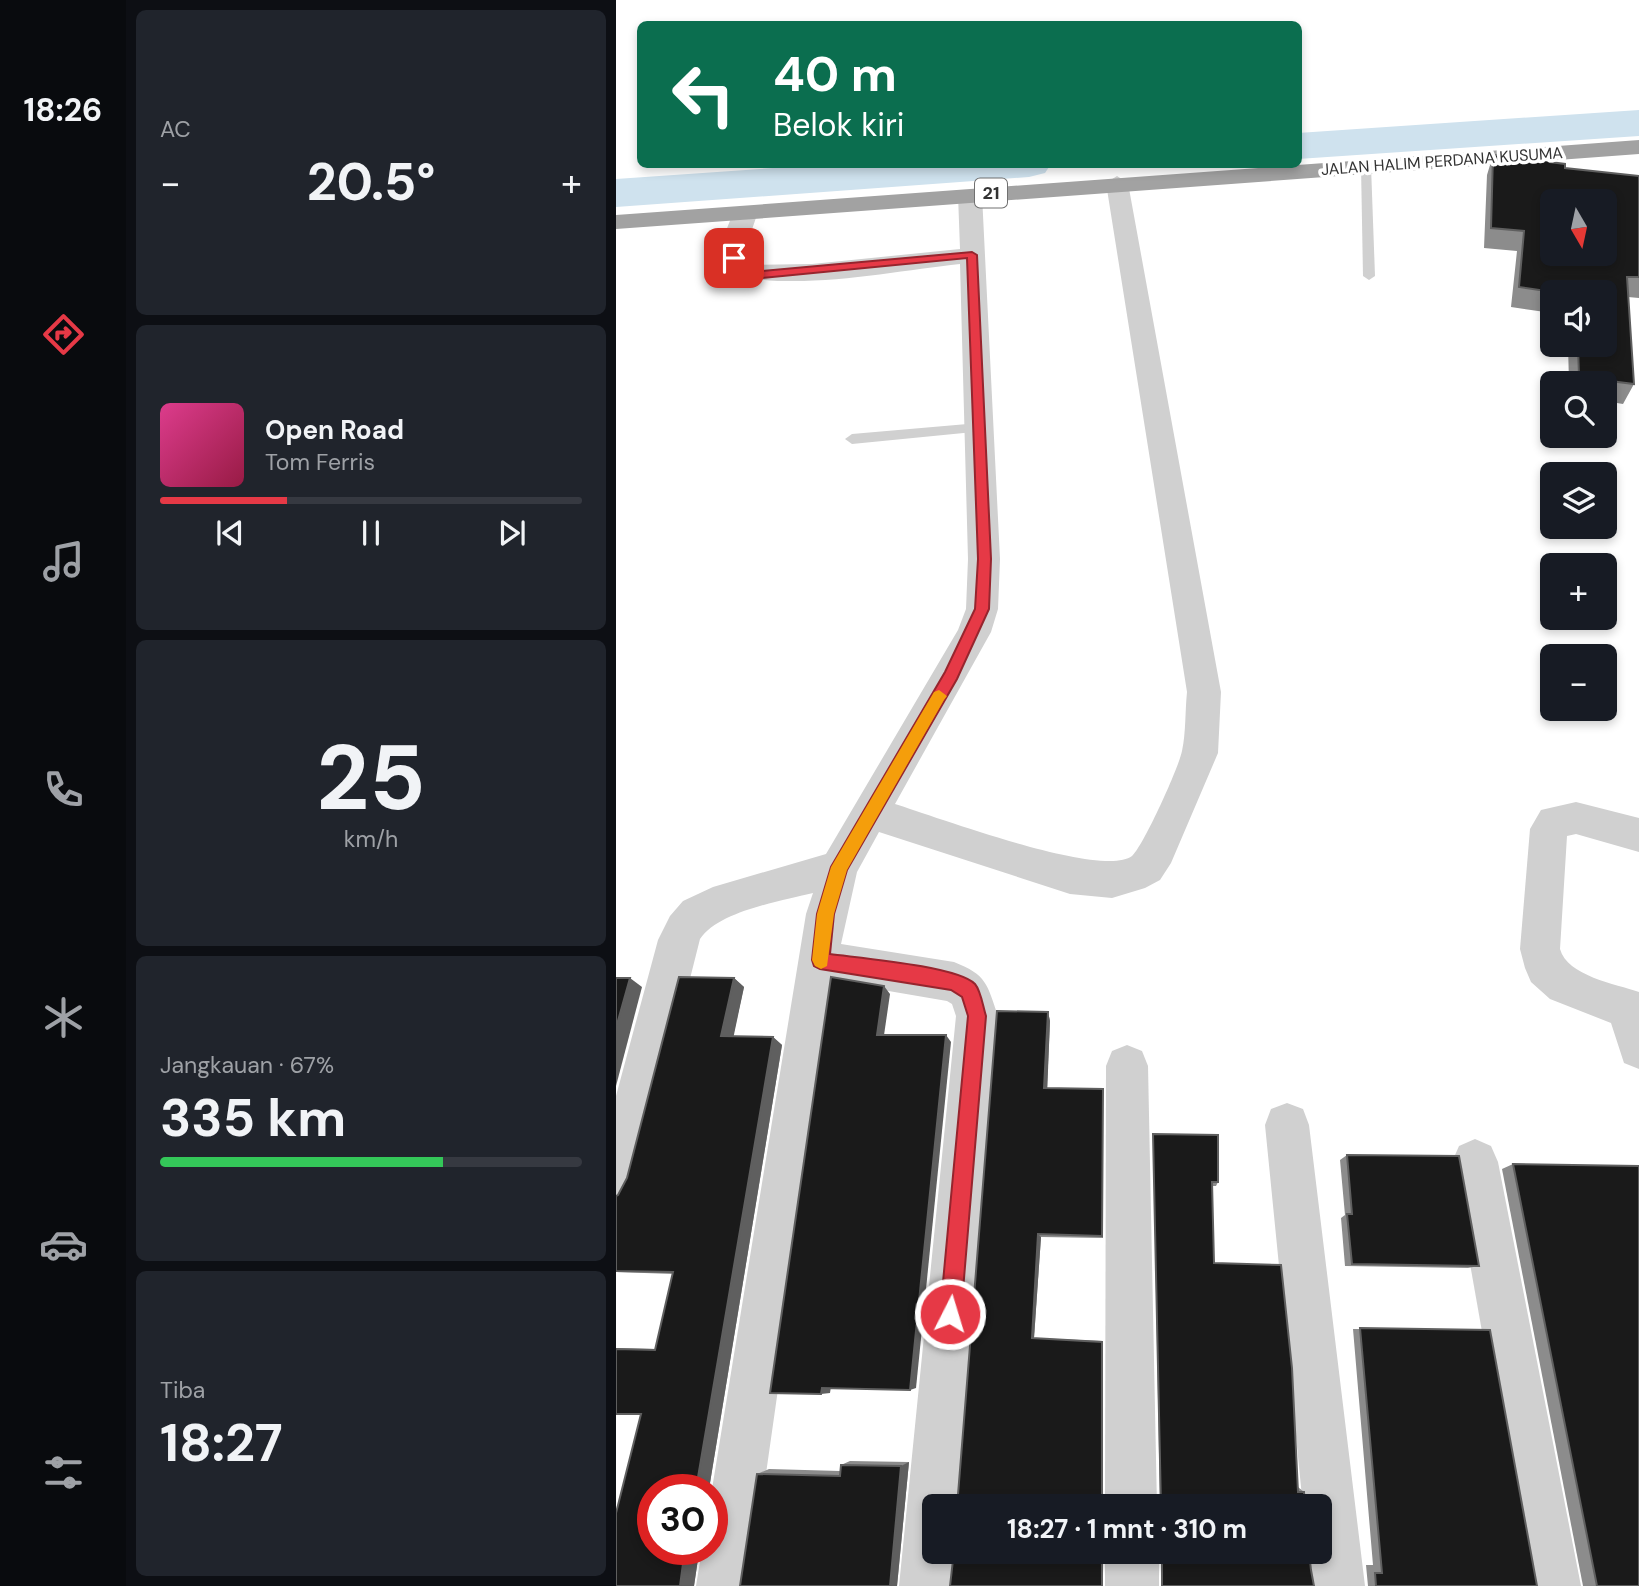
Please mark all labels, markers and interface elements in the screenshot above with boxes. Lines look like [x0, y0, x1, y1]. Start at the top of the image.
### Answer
text: 40 m [773, 42, 897, 106]
icon: left [658, 49, 749, 140]
text: 18:26 [24, 89, 102, 131]
text: Belok kiri [773, 104, 905, 146]
text: AC [160, 114, 191, 144]
street label: JALAN HALIM PERDANA KUSUMA [1320, 142, 1564, 180]
text: 20.5° [307, 148, 435, 216]
text: − [160, 158, 181, 208]
text: + [561, 158, 582, 208]
road number: 21 [975, 178, 1007, 208]
north arrow [1540, 189, 1617, 266]
map controls [1540, 189, 1617, 721]
pin [704, 228, 764, 288]
icon: arrive [715, 239, 753, 277]
button: sound [1540, 280, 1617, 357]
icon: directions [39, 310, 88, 359]
button: search [1540, 371, 1617, 448]
text: Open Road [265, 413, 404, 447]
text: Tom Ferris [265, 447, 375, 477]
button: layers [1540, 462, 1617, 539]
icon: previous [211, 514, 249, 552]
icon: pause [352, 514, 390, 552]
icon: next [493, 514, 531, 552]
icon: music [39, 537, 88, 586]
button: + [1540, 553, 1617, 630]
button: − [1540, 644, 1617, 721]
text: 25 [316, 719, 426, 837]
icon: phone [39, 765, 88, 814]
text: km/h [344, 824, 398, 854]
icon: climate [39, 993, 88, 1042]
text: Jangkauan · 67% [160, 1050, 334, 1080]
text: 335 km [160, 1084, 346, 1152]
icon: car [39, 1220, 88, 1269]
position arrow [913, 1277, 987, 1351]
text: Tiba [160, 1375, 205, 1405]
text: 18:27 [160, 1409, 283, 1477]
icon: filters [39, 1448, 88, 1497]
speed limit sign: 30 [637, 1474, 728, 1565]
text: 18:27 · 1 mnt · 310 m [1007, 1512, 1247, 1546]

